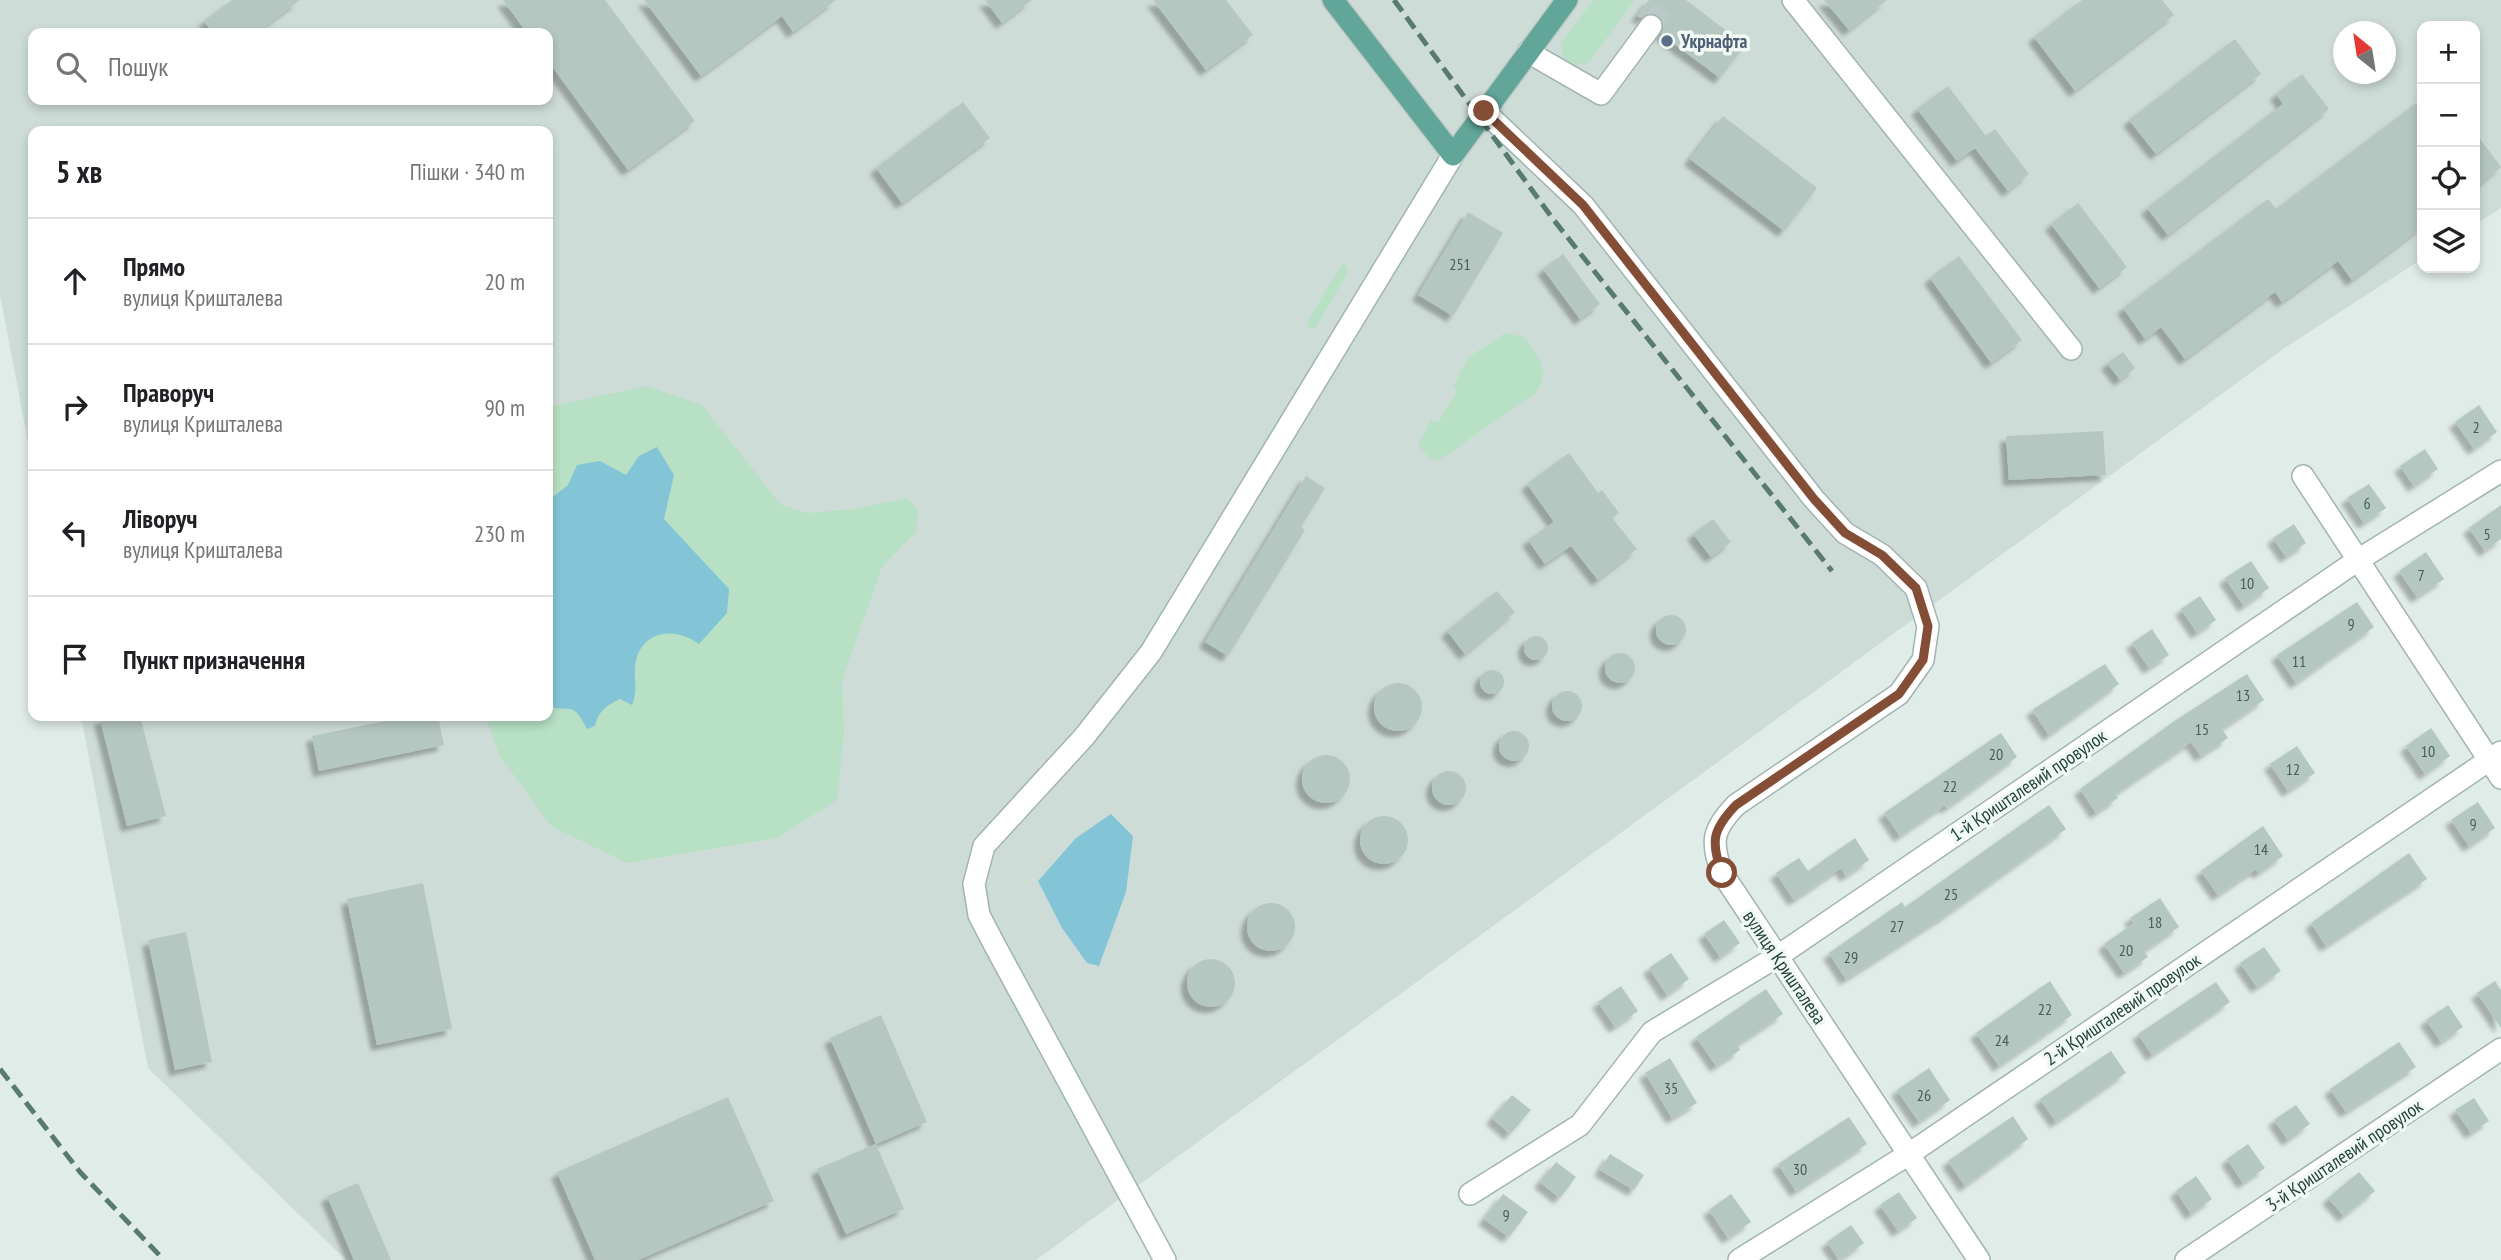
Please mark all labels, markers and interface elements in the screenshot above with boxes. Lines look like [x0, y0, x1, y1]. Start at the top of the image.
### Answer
north arrow [2333, 21, 2396, 84]
map controls [2417, 21, 2480, 273]
button: + [2417, 21, 2480, 84]
search box [28, 28, 553, 105]
place label: Укрнафта [1680, 29, 1748, 53]
marker: Укрнафта [1659, 33, 1675, 49]
icon: search [52, 48, 90, 86]
text: Пошук [108, 50, 168, 83]
button: − [2417, 84, 2480, 147]
route end [1468, 95, 1499, 126]
button: locate [2417, 147, 2480, 210]
text: 5 хв [56, 152, 102, 191]
text: Пішки · 340 m [410, 157, 525, 186]
button: layers [2417, 210, 2480, 273]
text: Прямо [123, 250, 185, 283]
house number: 251 [1449, 254, 1471, 274]
icon: ahead [56, 262, 94, 300]
text: 20 m [484, 267, 525, 296]
text: вулиця Кришталева [123, 283, 283, 312]
text: Праворуч [123, 376, 214, 409]
icon: right [56, 388, 94, 426]
text: 90 m [484, 393, 525, 422]
text: вулиця Кришталева [123, 409, 283, 438]
house number: 2 [2472, 417, 2480, 437]
house number: 6 [2363, 493, 2371, 513]
text: Ліворуч [123, 502, 197, 535]
icon: left [56, 514, 94, 552]
text: 230 m [474, 519, 525, 548]
house number: 5 [2483, 524, 2491, 544]
text: вулиця Кришталева [123, 535, 283, 564]
house number: 7 [2417, 565, 2425, 585]
house number: 10 [2240, 573, 2254, 593]
house number: 9 [2347, 614, 2355, 634]
icon: arrive [56, 640, 94, 678]
text: Пункт призначення [123, 643, 305, 676]
house number: 11 [2292, 651, 2306, 671]
house number: 13 [2236, 685, 2250, 705]
house number: 15 [2195, 719, 2209, 739]
street label: 1-й Кришталевий провулок [1945, 723, 2111, 846]
house number: 10 [2421, 741, 2435, 761]
house number: 20 [1989, 744, 2003, 764]
house number: 12 [2286, 759, 2300, 779]
house number: 22 [1943, 776, 1957, 796]
house number: 9 [2469, 814, 2477, 834]
house number: 14 [2254, 839, 2268, 859]
route start [1706, 857, 1737, 888]
house number: 25 [1944, 884, 1958, 904]
street label: вулиця Кришталева [1738, 905, 1832, 1029]
house number: 18 [2148, 912, 2162, 932]
house number: 27 [1890, 916, 1904, 936]
house number: 20 [2119, 940, 2133, 960]
house number: 29 [1844, 947, 1858, 967]
street label: 2-й Кришталевий провулок [2039, 947, 2205, 1070]
house number: 22 [2038, 999, 2052, 1019]
house number: 24 [1995, 1030, 2009, 1050]
house number: 35 [1664, 1078, 1678, 1098]
house number: 26 [1917, 1085, 1931, 1105]
street label: 3-й Кришталевий провулок [2261, 1093, 2427, 1216]
house number: 30 [1793, 1159, 1807, 1179]
house number: 9 [1502, 1205, 1510, 1225]

